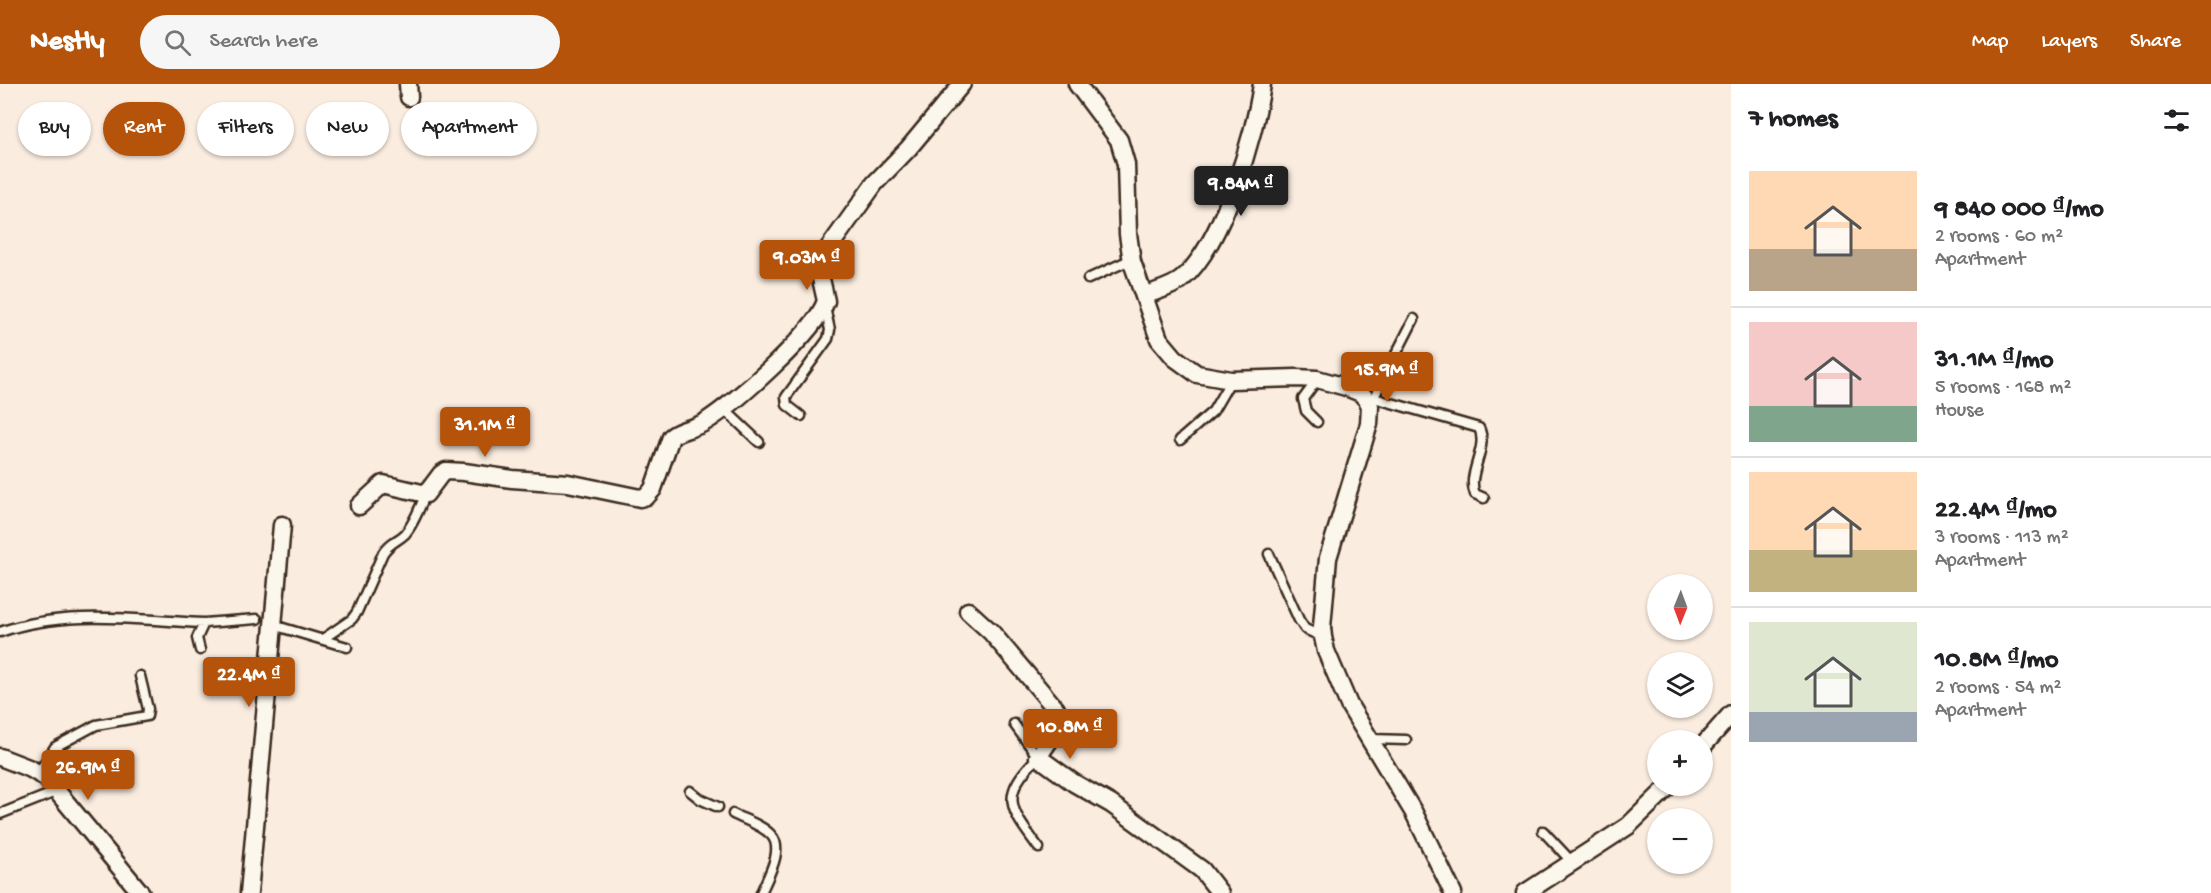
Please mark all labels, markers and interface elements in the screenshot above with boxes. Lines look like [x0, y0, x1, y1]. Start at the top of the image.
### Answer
search box [140, 15, 560, 69]
text: Nestly [30, 26, 104, 59]
icon: search [161, 26, 194, 59]
text: Search here [209, 29, 318, 55]
text: Map [1972, 30, 2008, 55]
text: Layers [2041, 30, 2097, 55]
text: Share [2130, 30, 2181, 55]
chip: Buy [18, 102, 91, 156]
chip: Rent [103, 102, 185, 156]
chip: Filters [197, 102, 294, 156]
chip: New [306, 102, 389, 156]
chip: Apartment [401, 102, 537, 156]
icon: filters [2160, 104, 2193, 137]
text: 7 homes [1749, 105, 1838, 136]
pin: 9.84M ₫ [1186, 166, 1296, 217]
text: 9.84M ₫ [1208, 174, 1274, 197]
icon: home [1797, 195, 1869, 267]
text: 9 840 000 ₫/mo [1935, 195, 2104, 226]
text: 2 rooms · 60 m² [1935, 226, 2063, 249]
pin: 9.03M ₫ [752, 240, 862, 291]
text: 9.03M ₫ [774, 248, 840, 271]
text: Apartment [1935, 249, 2025, 272]
icon: home [1797, 346, 1869, 418]
text: 31.1M ₫/mo [1935, 346, 2053, 377]
pin: 15.9M ₫ [1332, 352, 1442, 403]
text: 15.9M ₫ [1355, 360, 1419, 383]
text: 5 rooms · 168 m² [1935, 377, 2071, 400]
text: House [1935, 400, 1984, 423]
pin: 31.1M ₫ [430, 407, 540, 458]
text: 31.1M ₫ [454, 415, 516, 438]
icon: home [1797, 496, 1869, 568]
text: 22.4M ₫/mo [1935, 496, 2057, 527]
text: 3 rooms · 113 m² [1935, 527, 2069, 550]
text: Apartment [1935, 550, 2025, 573]
north arrow [1647, 574, 1713, 640]
map controls [1647, 574, 1713, 874]
icon: home [1797, 646, 1869, 718]
text: 10.8M ₫/mo [1935, 646, 2058, 677]
button: layers [1647, 652, 1713, 718]
pin: 22.4M ₫ [194, 657, 304, 708]
text: 22.4M ₫ [217, 665, 281, 688]
text: 2 rooms · 54 m² [1935, 677, 2062, 700]
text: Apartment [1935, 700, 2025, 723]
pin: 10.8M ₫ [1015, 709, 1125, 760]
text: 10.8M ₫ [1037, 717, 1103, 740]
button: + [1647, 730, 1713, 796]
pin: 26.9M ₫ [33, 750, 143, 801]
text: 26.9M ₫ [55, 758, 121, 781]
button: − [1647, 808, 1713, 874]

